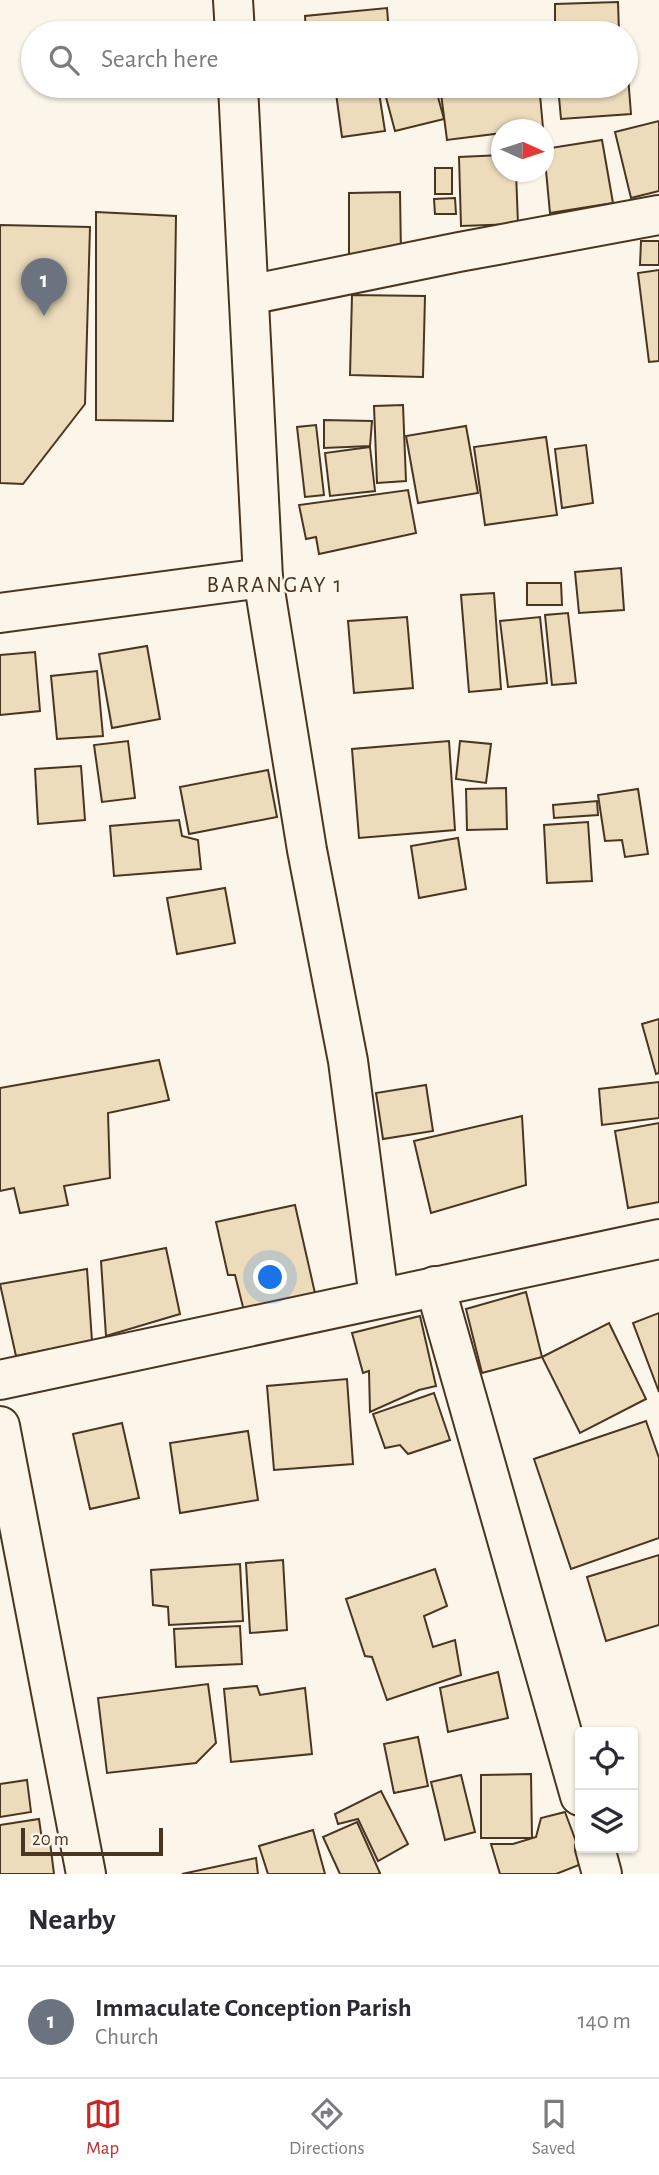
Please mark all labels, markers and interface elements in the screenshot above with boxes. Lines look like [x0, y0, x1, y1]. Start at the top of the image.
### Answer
search box [21, 21, 638, 98]
icon: search [45, 41, 83, 79]
text: Search here [101, 46, 219, 72]
north arrow [491, 119, 554, 182]
pin: 1 [21, 258, 67, 316]
district label: BARANGAY 1 [207, 574, 343, 597]
your location [253, 1260, 287, 1294]
map controls [575, 1727, 638, 1853]
button: locate [575, 1727, 638, 1790]
button: layers [575, 1790, 638, 1853]
scale bar [21, 1825, 163, 1857]
text: 20 m [32, 1830, 69, 1849]
text: Nearby [28, 1905, 116, 1935]
text: Immaculate Conception Parish [95, 1995, 412, 2021]
text: 1 [47, 2010, 55, 2033]
text: 140 m [578, 2010, 631, 2033]
text: Church [95, 2026, 159, 2049]
tab: Map [84, 2095, 122, 2160]
tab: Directions [289, 2095, 365, 2160]
tab: Saved [532, 2095, 575, 2160]

